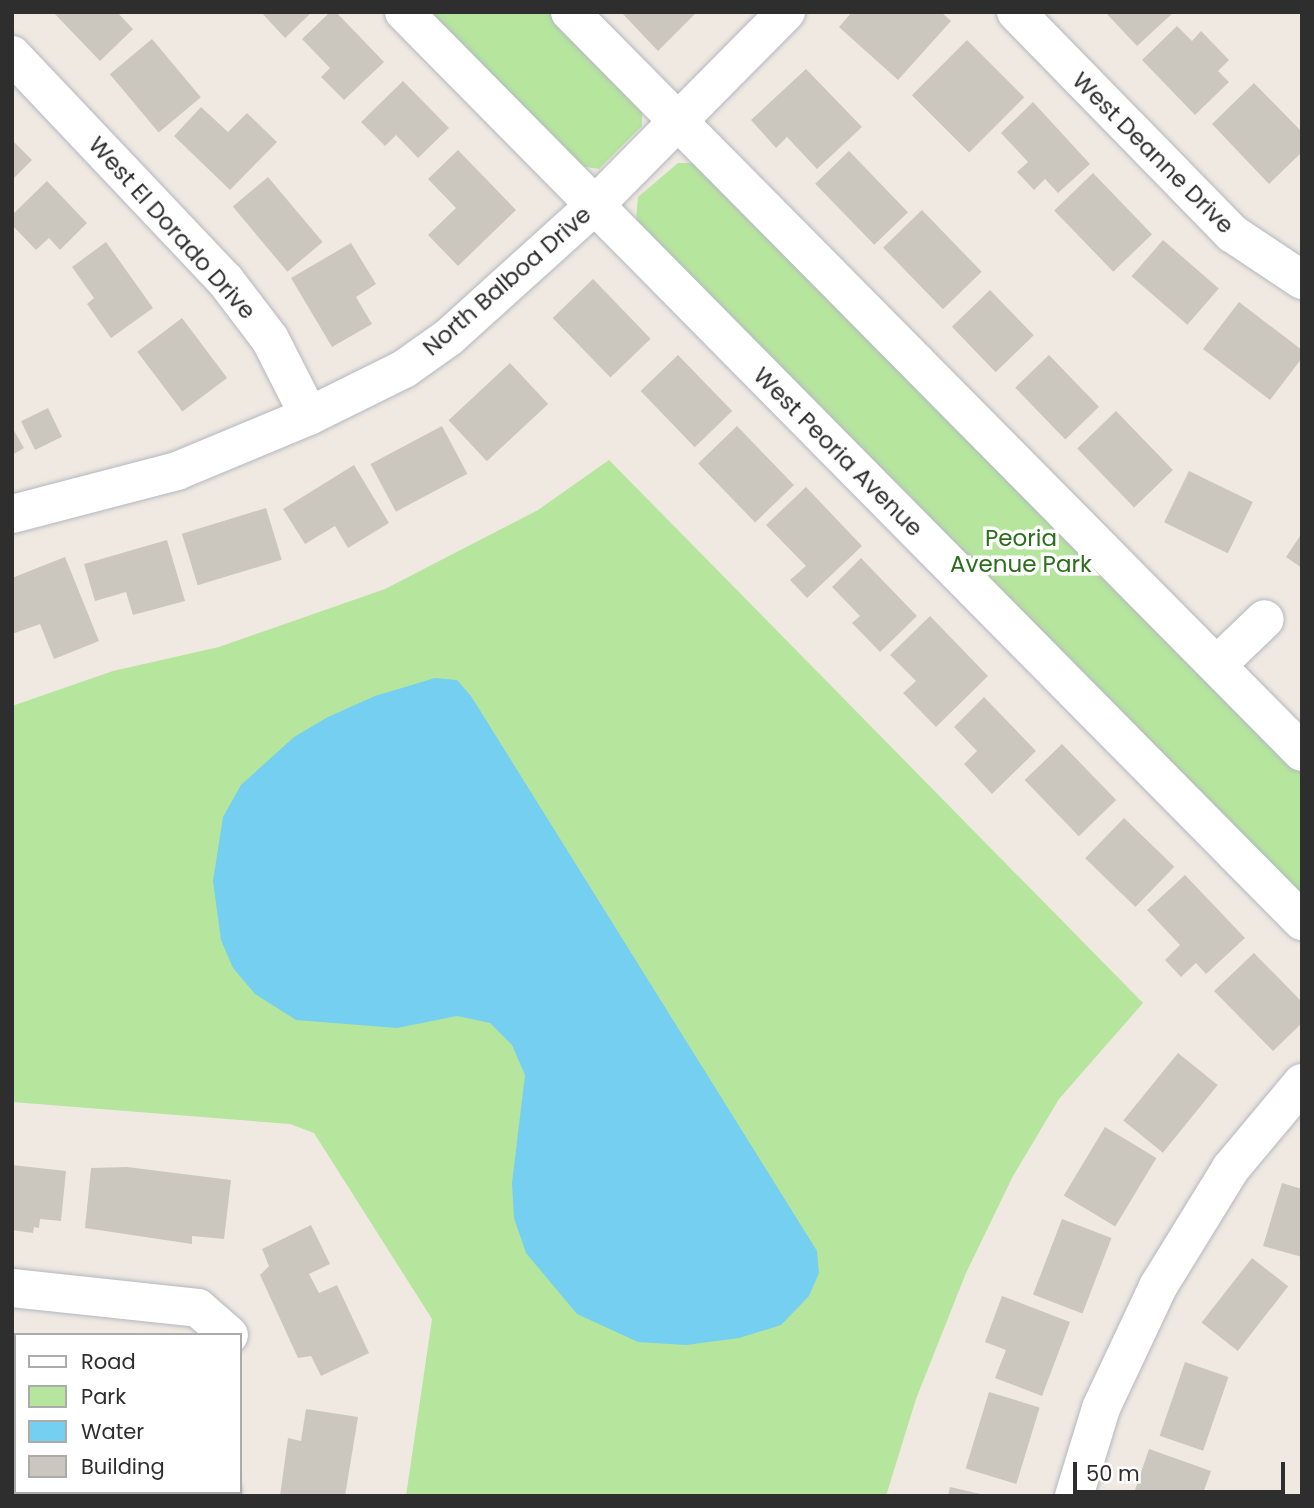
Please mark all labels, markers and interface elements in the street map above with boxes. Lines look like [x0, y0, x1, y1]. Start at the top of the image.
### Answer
street label: West Deanne Drive [1067, 67, 1239, 239]
street label: West El Dorado Drive [83, 131, 261, 325]
street label: North Balboa Drive [417, 201, 597, 361]
street label: West Peoria Avenue [748, 362, 928, 542]
park label: Peoria Avenue Park [950, 524, 1092, 578]
legend [14, 1333, 242, 1494]
text: Road [81, 1347, 136, 1376]
text: Park [81, 1382, 126, 1411]
text: Water [81, 1417, 144, 1446]
scale bar [1076, 1448, 1288, 1492]
text: Building [81, 1452, 165, 1481]
text: 50 m [1086, 1459, 1140, 1488]

